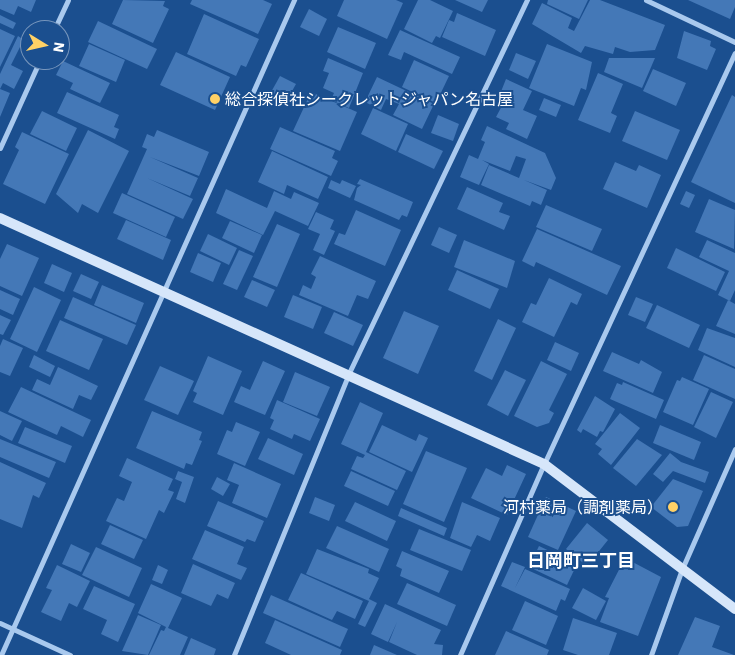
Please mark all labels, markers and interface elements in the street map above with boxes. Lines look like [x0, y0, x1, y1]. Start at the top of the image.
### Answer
north arrow [20, 20, 70, 70]
text: N [49, 41, 69, 54]
place label: 総合探偵社シークレットジャパン名古屋 [225, 89, 513, 109]
marker: 総合探偵社シークレットジャパン名古屋 [209, 93, 221, 105]
place label: 河村薬局（調剤薬局） [503, 497, 663, 517]
marker: 河村薬局（調剤薬局） [667, 501, 679, 513]
district label: 日岡町三丁目 [527, 550, 635, 572]

